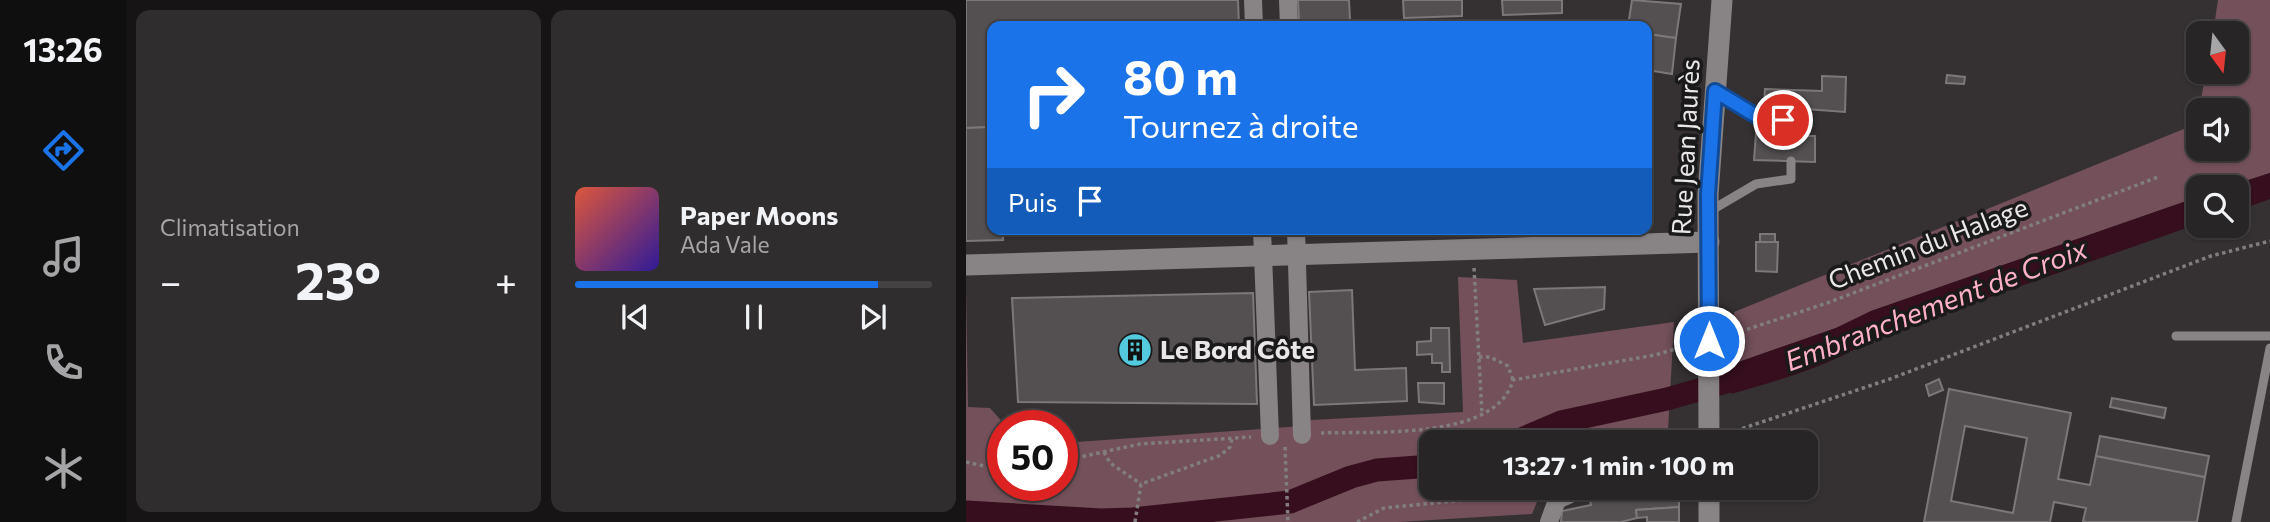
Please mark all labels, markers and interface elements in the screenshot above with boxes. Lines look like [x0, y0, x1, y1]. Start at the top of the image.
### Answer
north arrow [2186, 21, 2249, 84]
map controls [2186, 21, 2249, 238]
text: 13:26 [23, 29, 103, 69]
text: 80 m [1123, 45, 1238, 105]
icon: right [1008, 49, 1099, 140]
street label: Rue Jean Jaurès [1664, 58, 1705, 236]
pin [1753, 90, 1813, 150]
button: sound [2186, 98, 2249, 161]
icon: arrive [1764, 101, 1802, 139]
text: Tournez à droite [1123, 105, 1359, 145]
icon: directions [39, 126, 88, 175]
button: search [2186, 175, 2249, 238]
icon: arrive [1071, 182, 1109, 220]
text: Puis [1008, 186, 1057, 217]
street label: Chemin du Halage [1823, 190, 2032, 295]
text: Paper Moons [680, 199, 838, 230]
text: Climatisation [160, 213, 300, 241]
text: Ada Vale [680, 230, 770, 258]
water label: Embranchement de Croix [1780, 230, 2093, 377]
icon: music [39, 232, 88, 281]
text: 23° [295, 247, 381, 311]
text: − [160, 257, 182, 304]
text: + [495, 257, 517, 304]
icon: previous [616, 298, 654, 336]
icon: pause [735, 298, 773, 336]
icon: next [854, 298, 892, 336]
position arrow [1672, 304, 1746, 378]
building icon: Le Bord Côte [1116, 331, 1154, 369]
place label: Le Bord Côte [1160, 333, 1315, 364]
icon: phone [39, 338, 88, 387]
speed limit sign: 50 [987, 410, 1078, 501]
icon: climate [39, 444, 88, 493]
text: 13:27 · 1 min · 100 m [1503, 449, 1735, 480]

